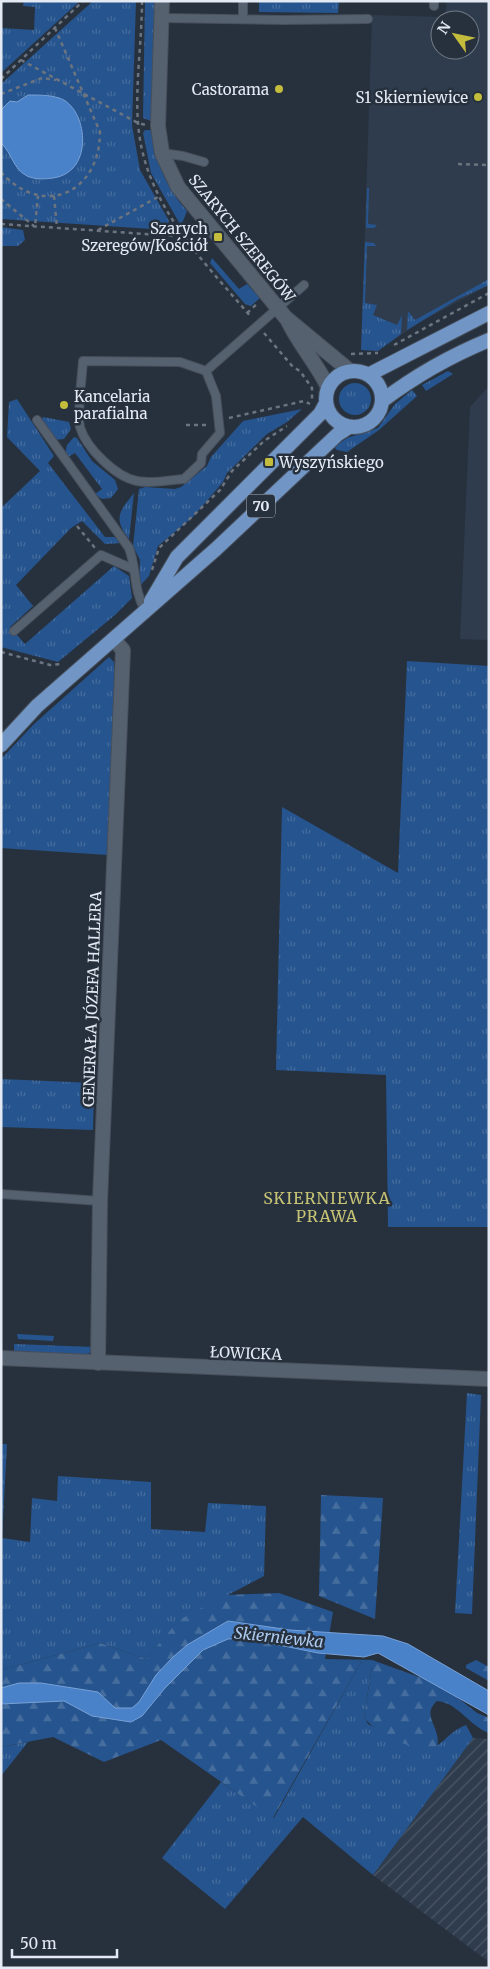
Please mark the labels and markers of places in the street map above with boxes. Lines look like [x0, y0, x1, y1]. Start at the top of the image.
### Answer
place label: Castorama [192, 80, 269, 99]
marker: Castorama [273, 83, 285, 95]
place label: S1 Skierniewice [356, 88, 468, 107]
marker: S1 Skierniewice [472, 91, 484, 103]
place label: Szarych Szeregów/Kościół [81, 219, 208, 255]
marker: Szarych Szeregów/Kościół [212, 231, 224, 243]
place label: Kancelaria parafialna [74, 387, 150, 423]
marker: Kancelaria parafialna [58, 399, 70, 411]
place label: Wyszyńskiego [278, 453, 384, 472]
marker: Wyszyńskiego [263, 456, 275, 468]

